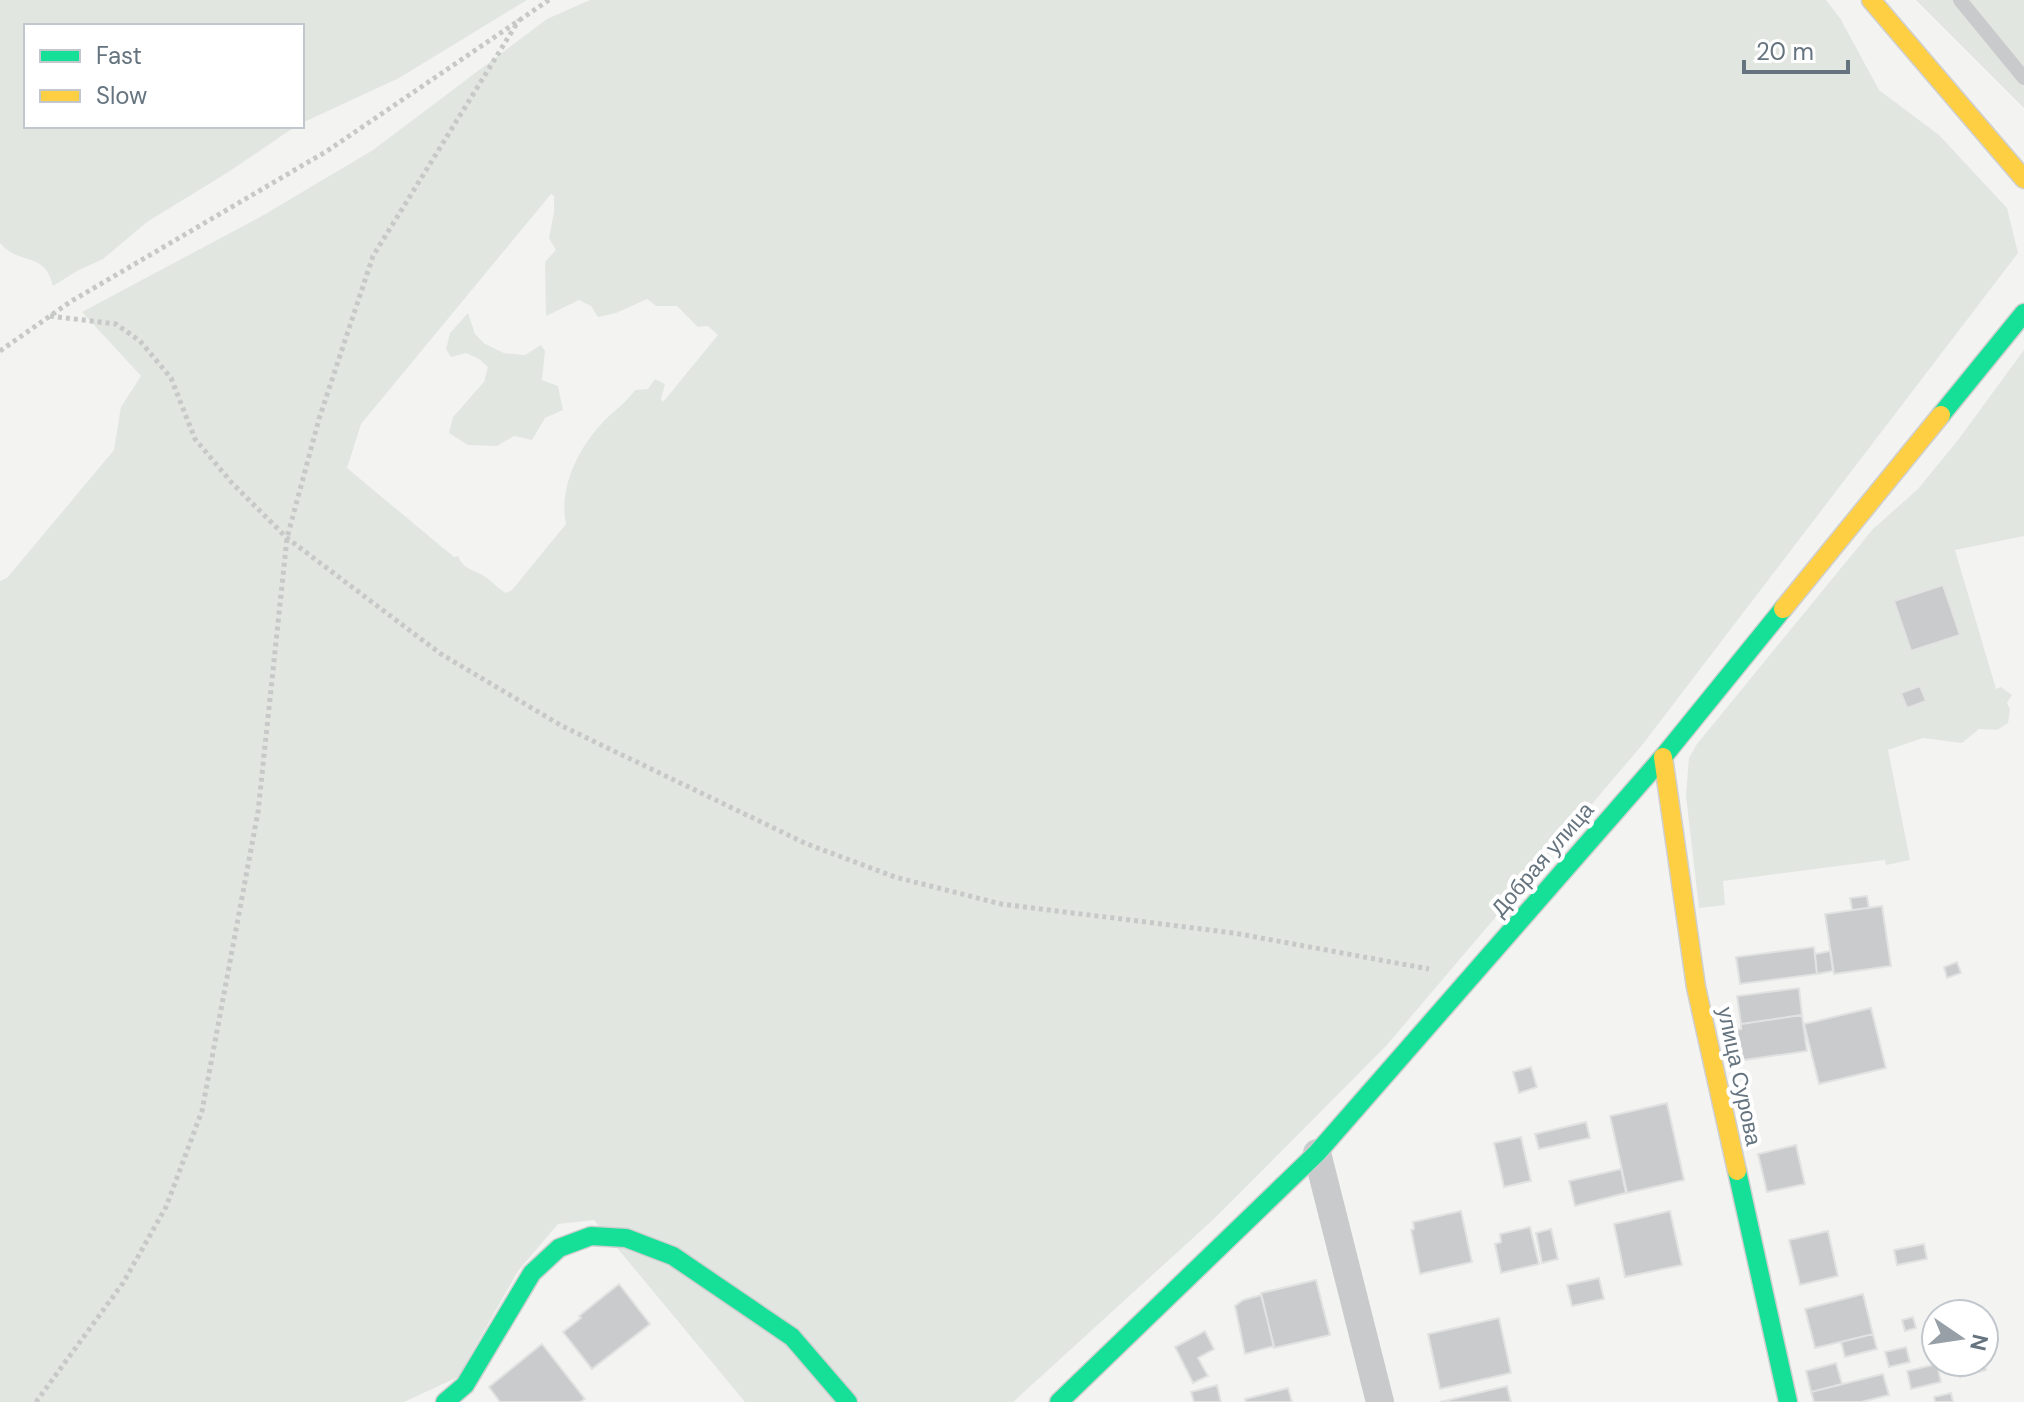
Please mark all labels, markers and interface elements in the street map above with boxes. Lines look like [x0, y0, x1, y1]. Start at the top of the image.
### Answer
legend [24, 24, 304, 128]
scale bar [1744, 24, 1848, 74]
text: 20 m [1756, 36, 1814, 67]
text: Fast [96, 40, 142, 71]
text: Slow [96, 80, 147, 111]
street label: Добрая улица [1485, 795, 1601, 923]
street label: улица Сурова [1711, 1004, 1769, 1149]
north arrow [1920, 1298, 2000, 1378]
text: N [1963, 1331, 1995, 1353]

